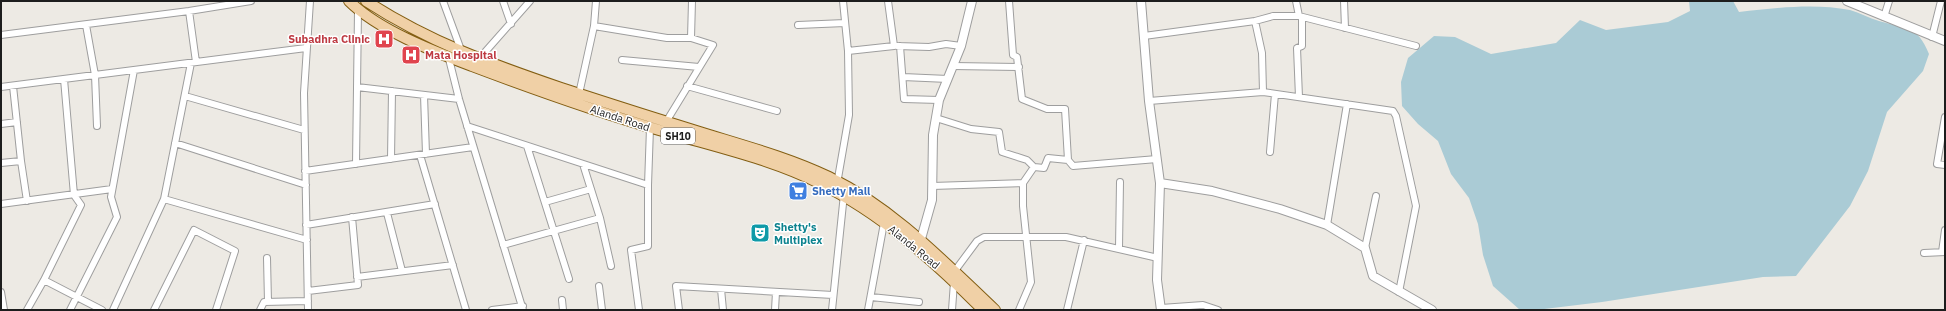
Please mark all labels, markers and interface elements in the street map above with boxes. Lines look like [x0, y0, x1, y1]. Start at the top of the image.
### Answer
hospital icon: Subadhra Clinic [373, 28, 395, 50]
place label: Subadhra Clinic [288, 32, 370, 46]
hospital icon: Mata Hospital [400, 44, 422, 66]
place label: Mata Hospital [425, 48, 497, 62]
street label: Alanda Road [588, 102, 652, 134]
road number: SH10 [661, 128, 695, 144]
supermarket icon: Shetty Mall [787, 180, 809, 202]
place label: Shetty Mall [812, 184, 871, 198]
place label: Shetty's Multiplex [774, 220, 822, 247]
theatre icon: Shetty's Multiplex [749, 222, 771, 244]
street label: Alanda Road [885, 222, 943, 272]

